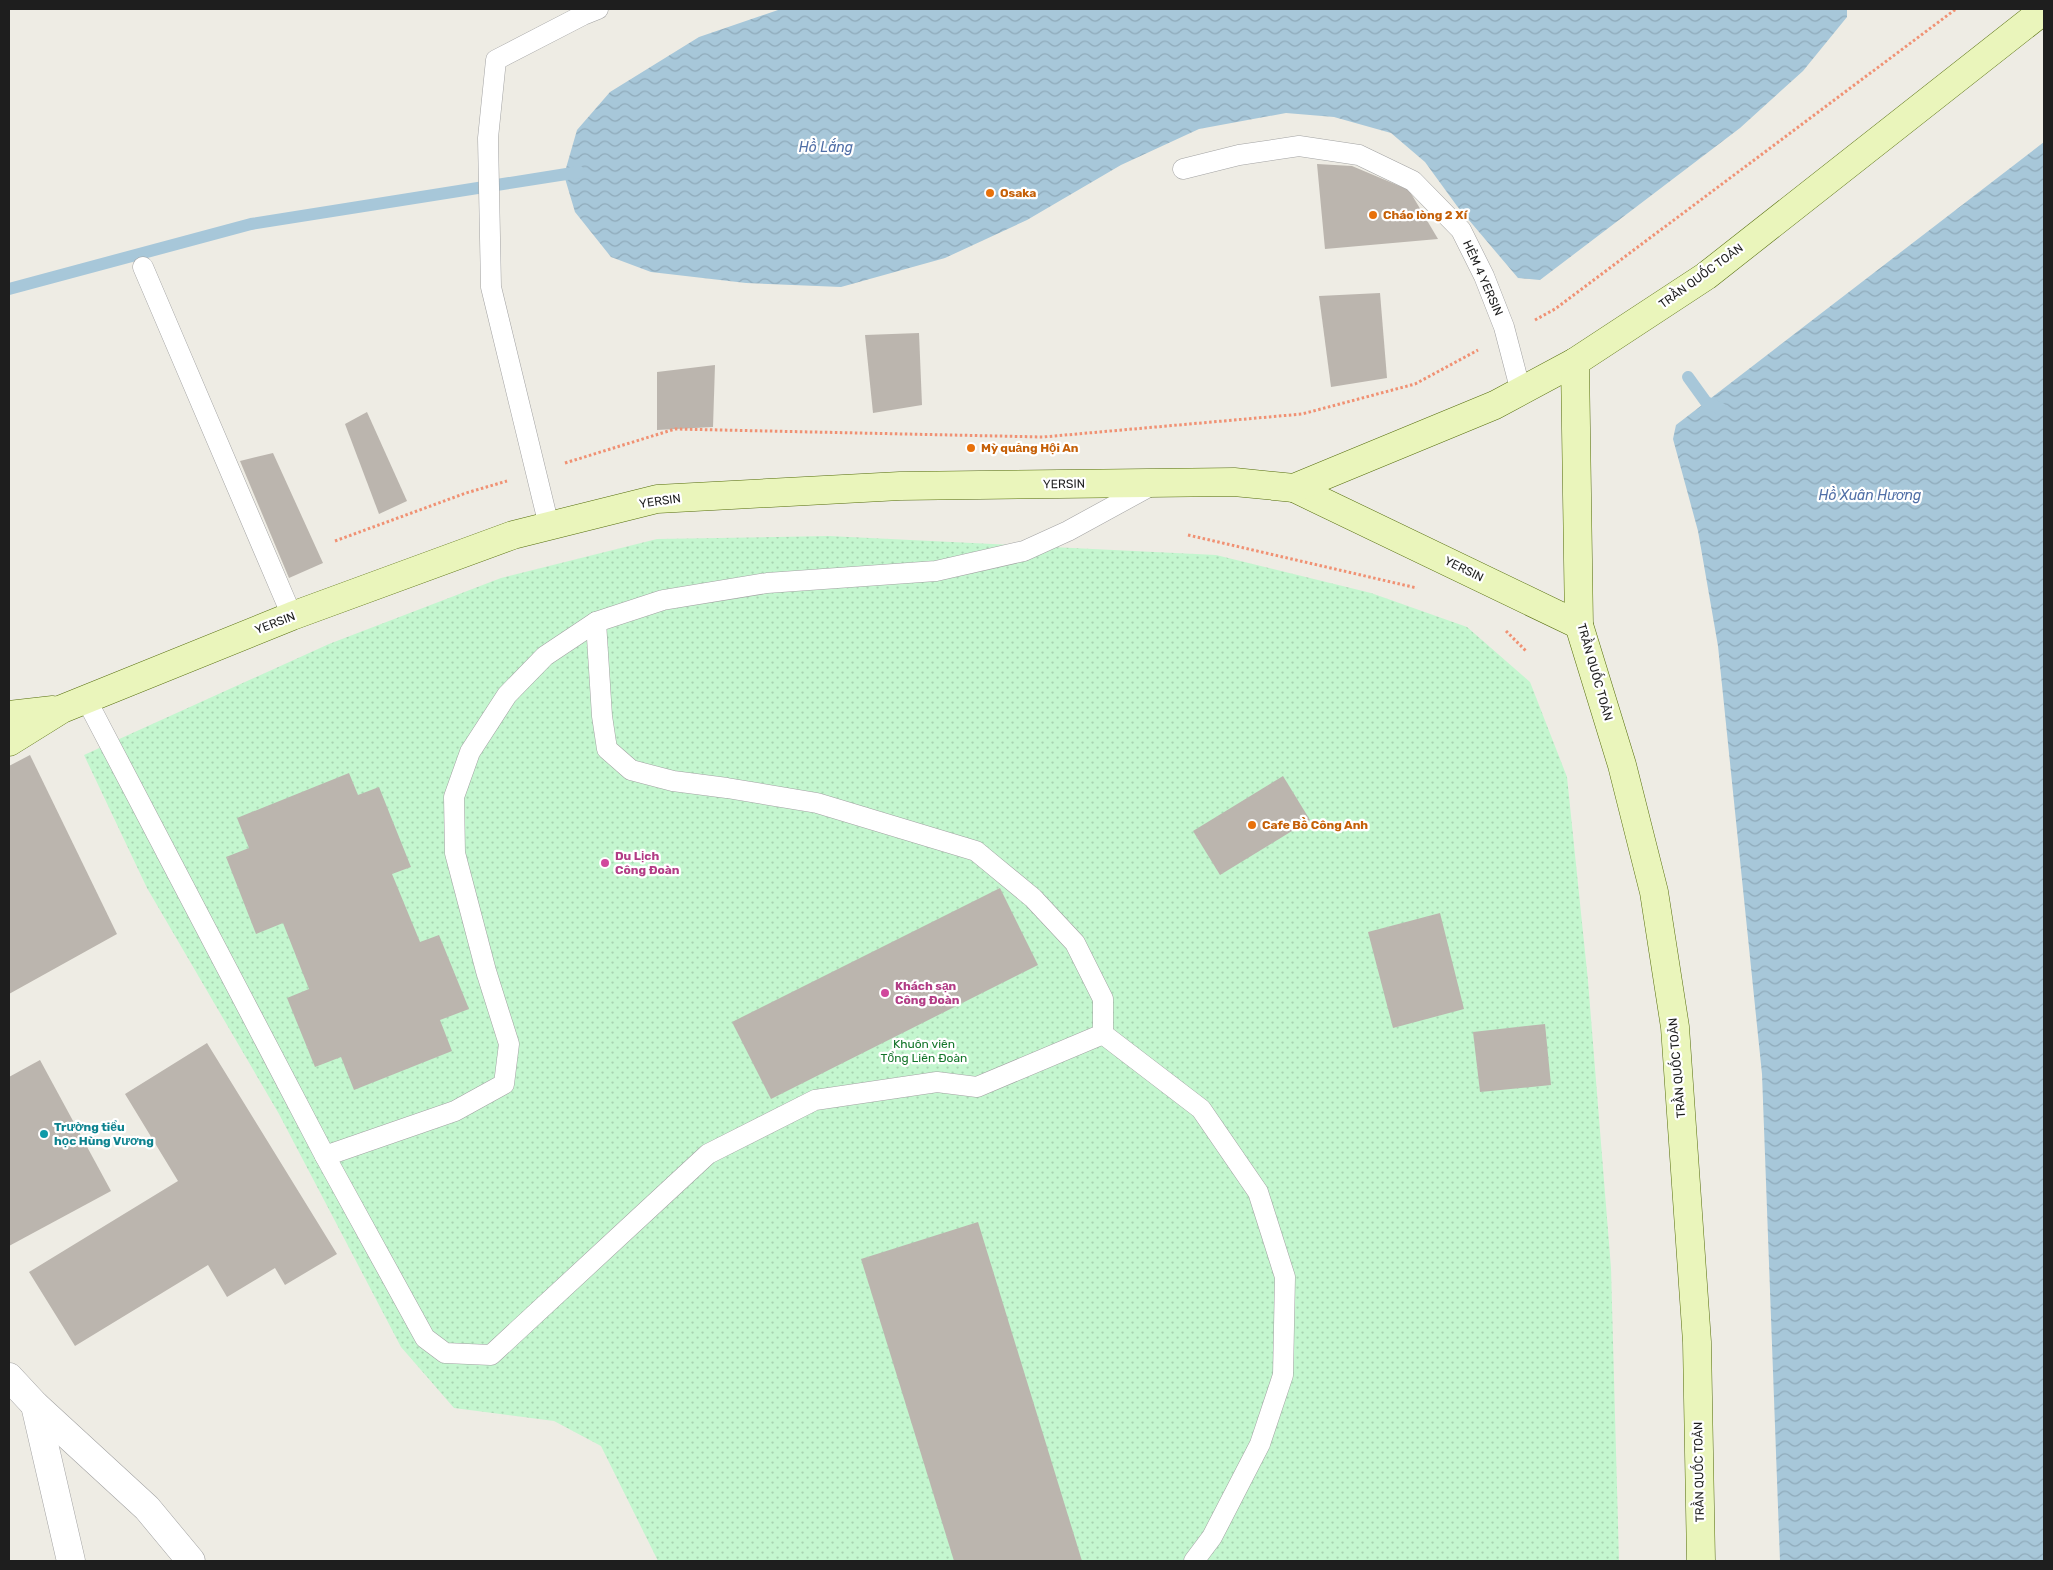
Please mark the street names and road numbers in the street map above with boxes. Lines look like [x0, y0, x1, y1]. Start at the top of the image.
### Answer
street label: HẺM 4 YERSIN [1460, 238, 1507, 318]
street label: TRẦN QUỐC TOẢN [1655, 239, 1746, 311]
street label: YERSIN [1043, 477, 1085, 491]
street label: YERSIN [638, 491, 682, 511]
street label: YERSIN [1442, 554, 1486, 584]
street label: YERSIN [253, 609, 297, 637]
street label: TRẦN QUỐC TOẢN [1574, 621, 1618, 722]
street label: TRẦN QUỐC TOẢN [1663, 1017, 1688, 1119]
street label: TRẦN QUỐC TOẢN [1689, 1422, 1707, 1522]

